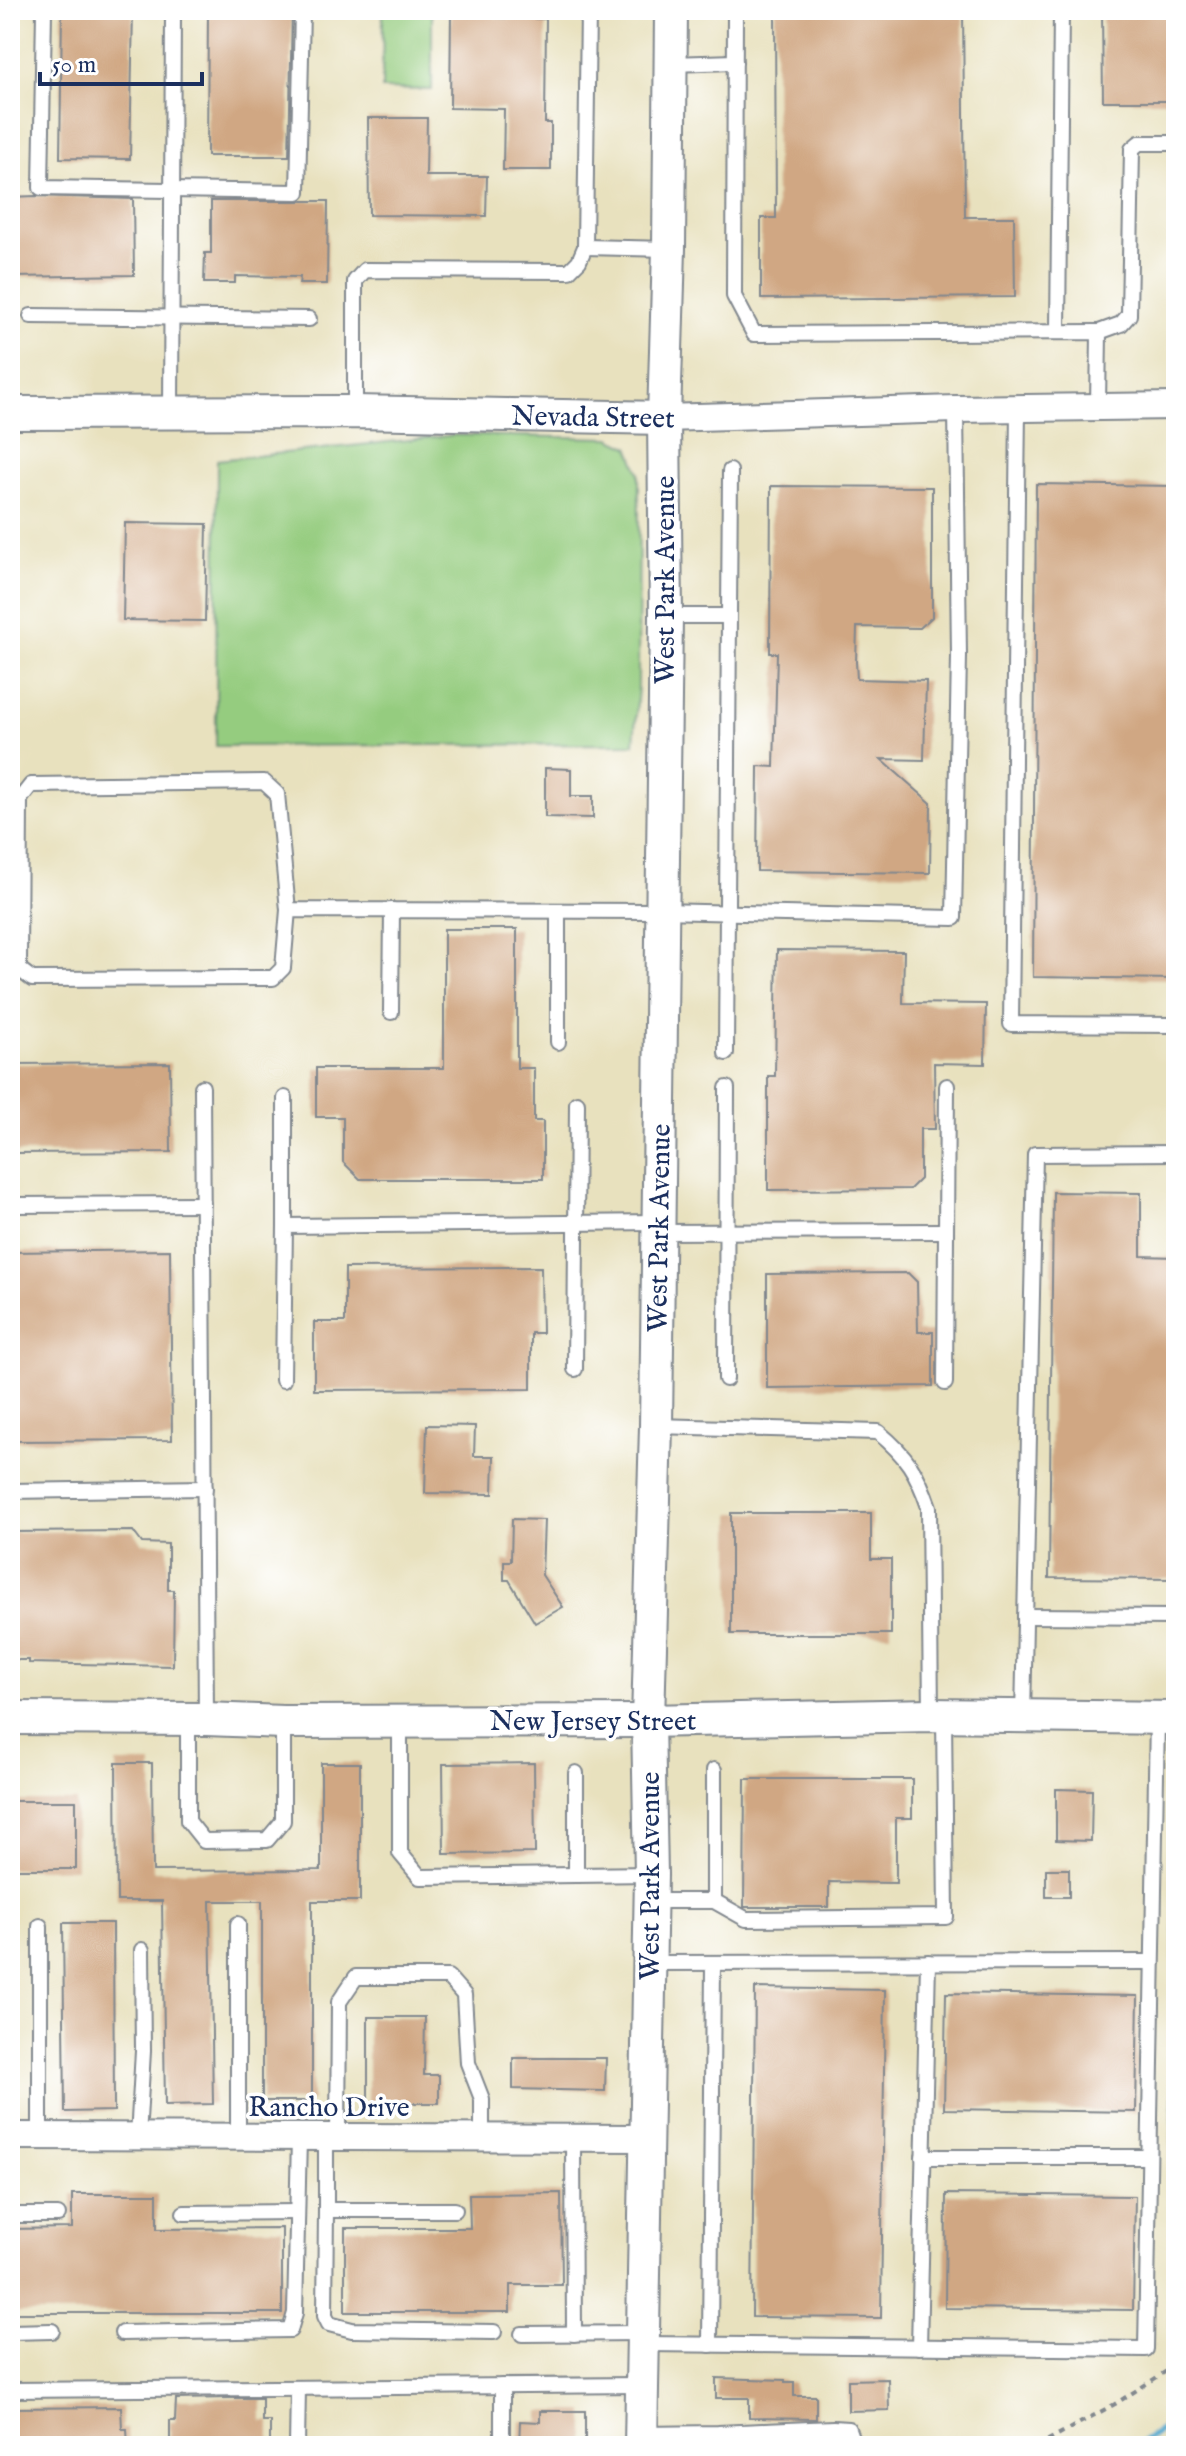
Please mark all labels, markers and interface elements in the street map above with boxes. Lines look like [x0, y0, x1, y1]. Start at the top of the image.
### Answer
scale bar [40, 36, 202, 86]
text: 50 m [52, 50, 96, 81]
street label: Nevada Street [511, 400, 675, 437]
street label: West Park Avenue [649, 476, 684, 684]
street label: West Park Avenue [641, 1123, 680, 1333]
street label: New Jersey Street [490, 1705, 697, 1740]
street label: West Park Avenue [634, 1772, 669, 1980]
street label: Rancho Drive [248, 2091, 410, 2126]

